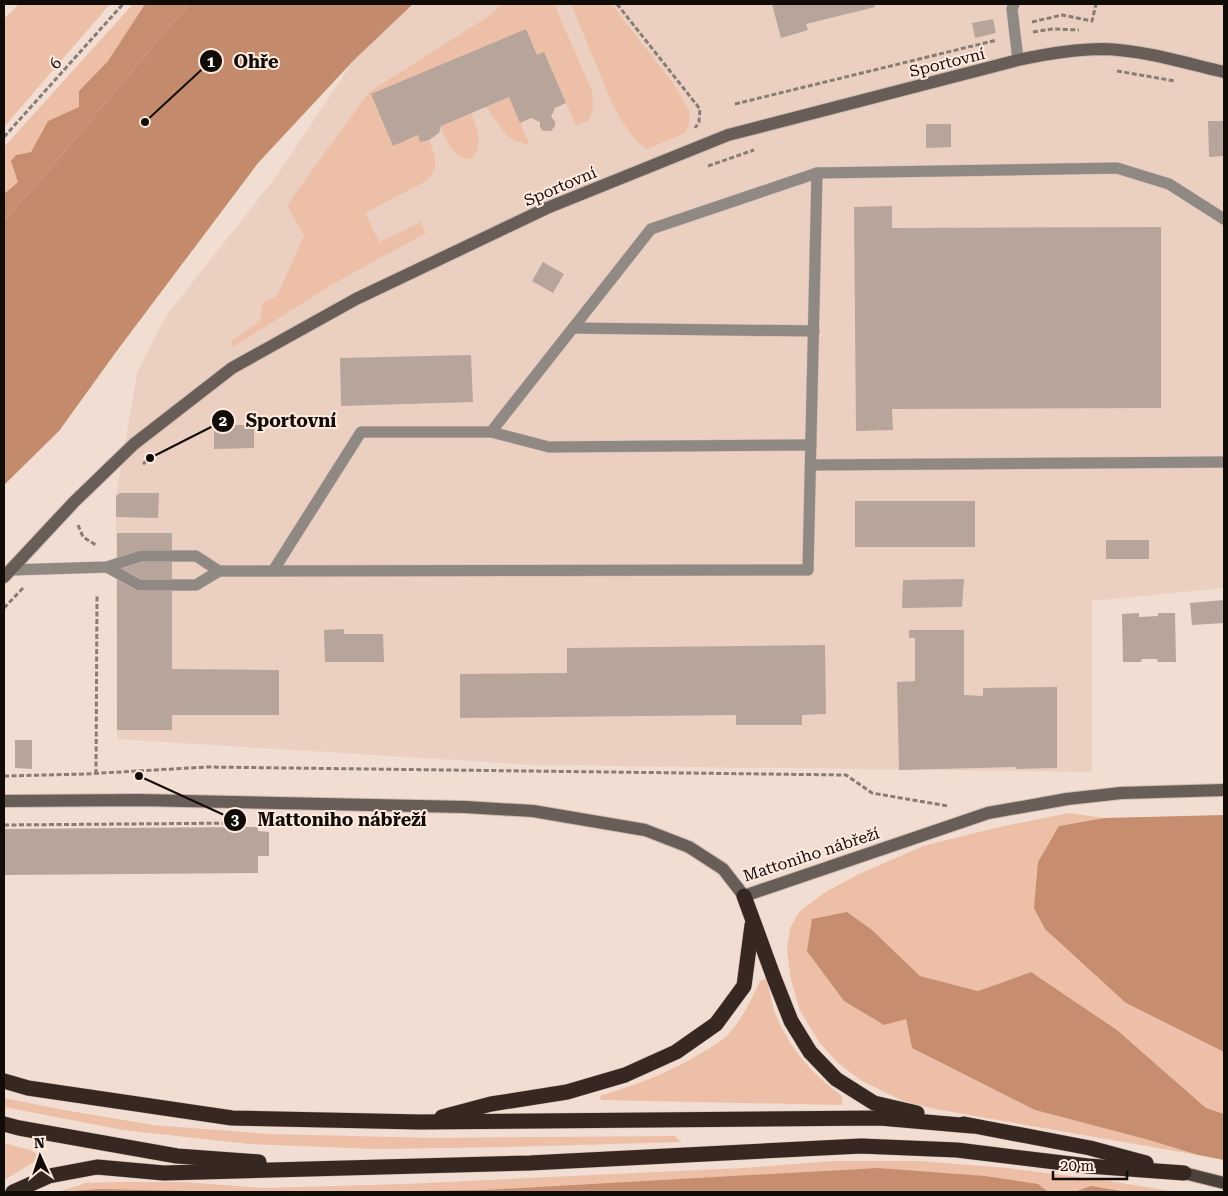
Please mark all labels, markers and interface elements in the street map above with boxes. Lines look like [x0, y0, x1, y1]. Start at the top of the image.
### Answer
street label: Sportovní [907, 44, 987, 81]
callout: Ohře [198, 45, 289, 78]
text: Ohře [233, 51, 279, 72]
text: 1 [207, 53, 216, 71]
street label: 6 [45, 54, 65, 73]
street label: Sportovní [521, 163, 599, 210]
callout: Sportovní [210, 405, 346, 438]
text: Sportovní [246, 410, 336, 431]
text: 2 [219, 412, 227, 430]
callout: Mattoniho nábřeží [222, 803, 436, 836]
text: Mattoniho nábřeží [257, 809, 427, 830]
text: 3 [231, 811, 240, 829]
street label: Mattoniho nábřeží [741, 823, 882, 885]
north arrow [15, 1131, 65, 1181]
text: N [34, 1135, 45, 1151]
scale bar [1053, 1148, 1127, 1180]
text: 20 m [1060, 1157, 1095, 1175]

